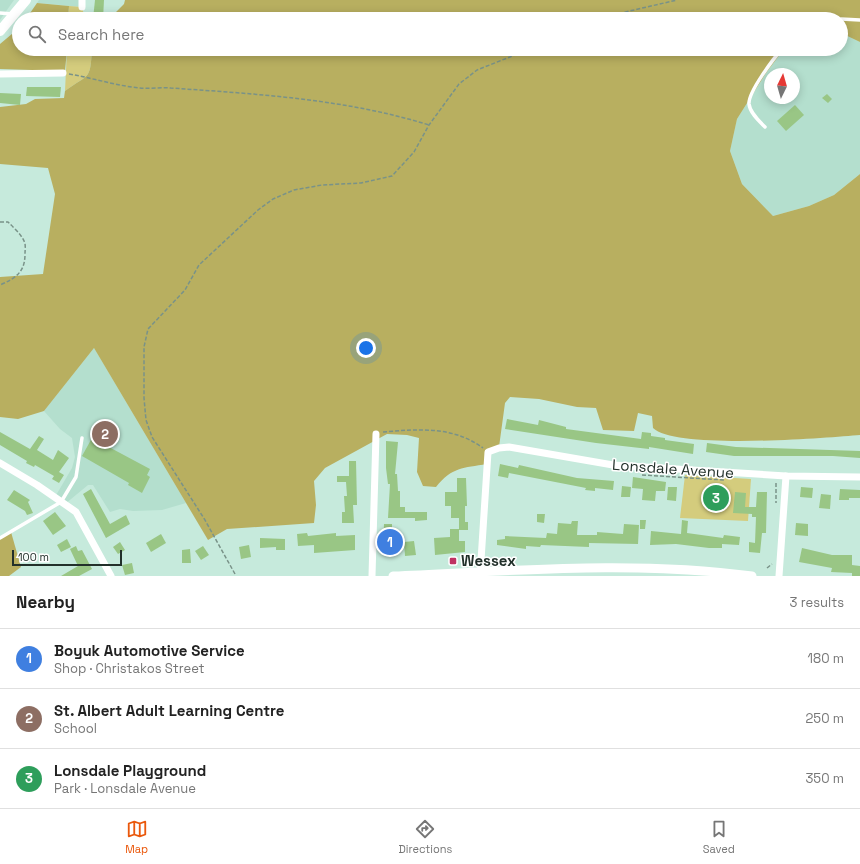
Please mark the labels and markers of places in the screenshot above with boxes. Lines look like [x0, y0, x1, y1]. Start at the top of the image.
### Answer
pin: 2 [92, 419, 118, 449]
pin: 3 [703, 483, 729, 513]
pin: 1 [377, 527, 403, 557]
place label: Wessex [461, 551, 516, 570]
marker: Wessex [448, 556, 458, 566]

